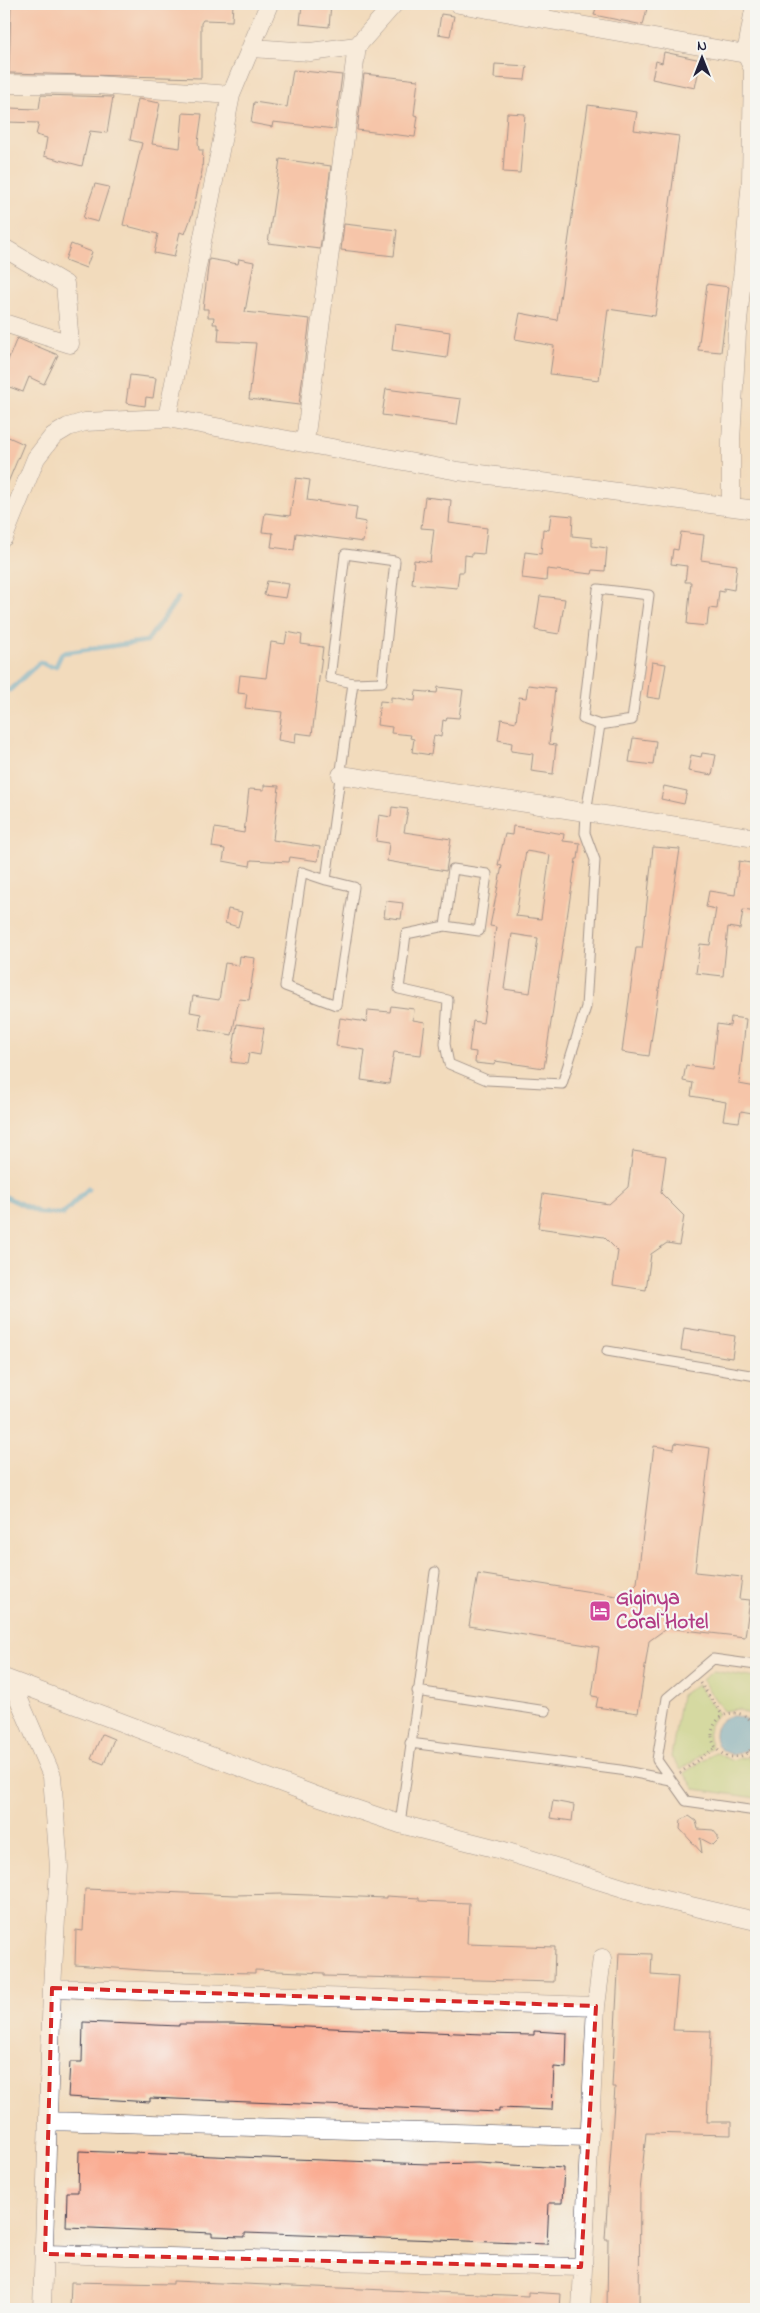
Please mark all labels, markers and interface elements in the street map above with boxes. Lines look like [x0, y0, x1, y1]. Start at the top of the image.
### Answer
north arrow [678, 32, 728, 82]
text: N [697, 36, 707, 57]
place label: Giginya Coral Hotel [616, 1584, 709, 1638]
hotel icon: Giginya Coral Hotel [588, 1599, 612, 1623]

